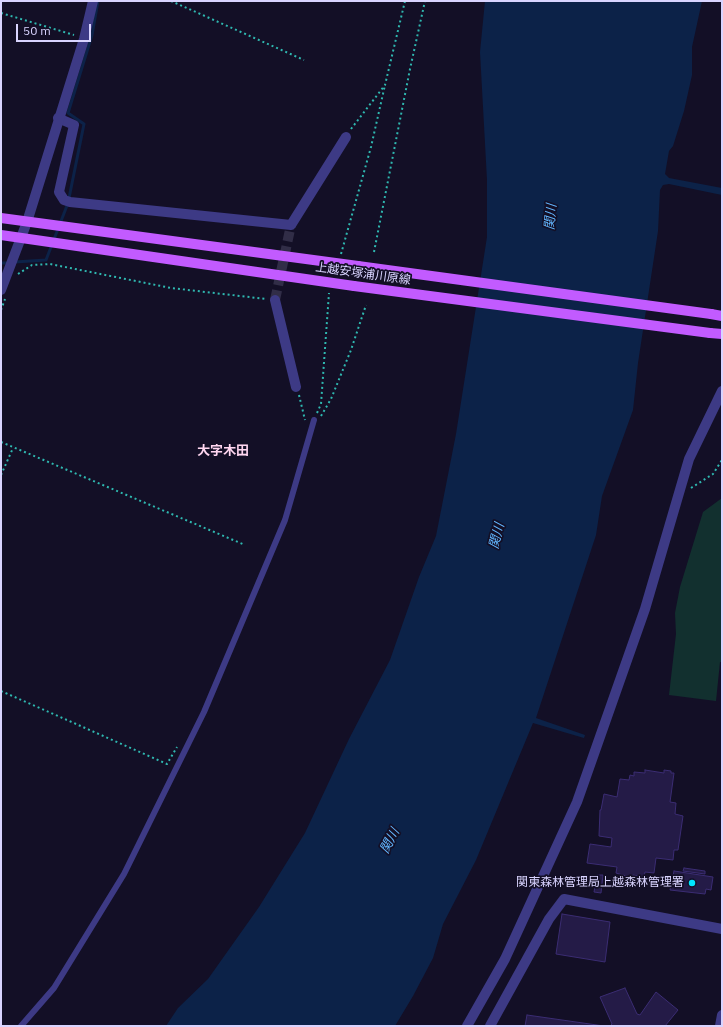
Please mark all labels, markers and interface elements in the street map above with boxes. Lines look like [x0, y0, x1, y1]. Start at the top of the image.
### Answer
scale bar [18, 16, 93, 42]
text: 50 m [23, 23, 51, 38]
water label: 関川 [542, 203, 560, 231]
street label: 上越安塚浦川原線 [314, 260, 412, 288]
district label: 大字木田 [197, 443, 249, 459]
water label: 関川 [486, 521, 508, 551]
water label: 関川 [377, 826, 403, 856]
place label: 関東森林管理局上越森林管理署 [516, 876, 684, 890]
marker: 関東森林管理局上越森林管理署 [687, 878, 697, 888]

